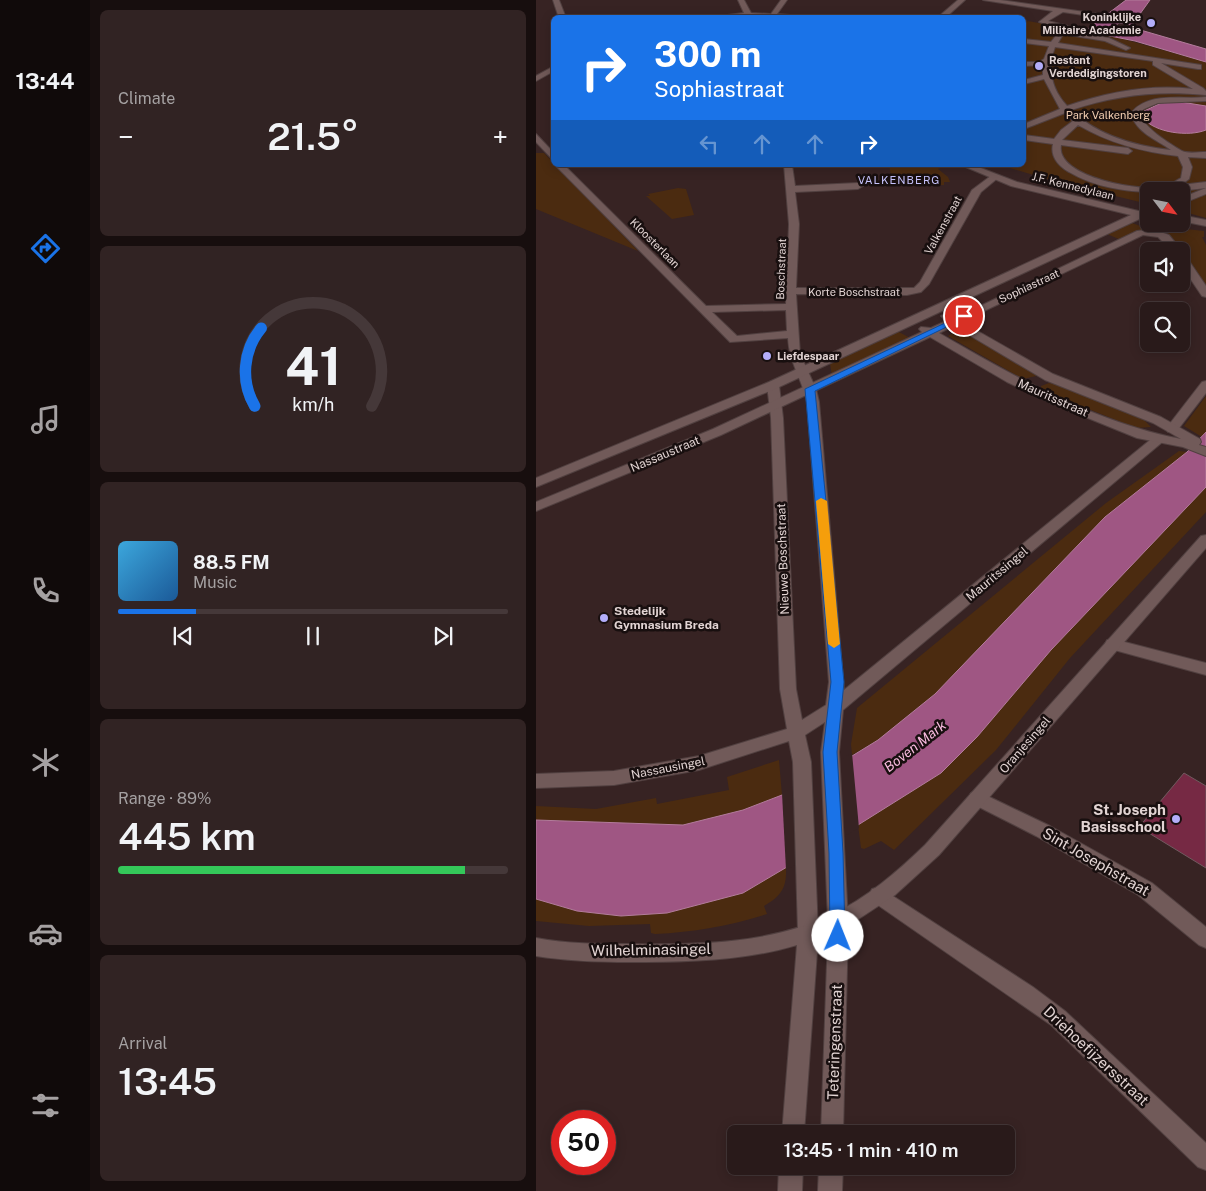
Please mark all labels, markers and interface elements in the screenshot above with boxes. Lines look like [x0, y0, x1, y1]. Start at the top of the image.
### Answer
place label: Koninklijke Militaire Academie [1042, 11, 1141, 36]
marker: Koninklijke Militaire Academie [1145, 17, 1157, 29]
text: 300 m [654, 34, 761, 75]
icon: right [571, 35, 636, 100]
place label: Restant Verdedigingstoren [1049, 54, 1147, 79]
marker: Restant Verdedigingstoren [1033, 60, 1045, 72]
text: 13:44 [16, 68, 74, 94]
text: Sophiastraat [654, 76, 784, 102]
text: Climate [118, 89, 175, 108]
park label: Park Valkenberg [1066, 109, 1150, 121]
text: 21.5° [267, 114, 359, 159]
text: − [118, 120, 134, 153]
text: + [492, 120, 508, 153]
icon: left [695, 130, 723, 158]
icon: ahead [748, 130, 776, 158]
icon: ahead [801, 130, 829, 158]
icon: right [854, 130, 882, 158]
street label: J.F. Kennedylaan [1031, 170, 1115, 202]
district label: VALKENBERG [858, 174, 940, 186]
north arrow [1140, 182, 1190, 232]
map controls [1140, 182, 1190, 352]
street label: Valkenstraat [922, 194, 964, 256]
street label: Kloosterlaan [628, 216, 682, 270]
icon: directions [28, 231, 63, 266]
street label: Boschstraat [774, 238, 788, 300]
button: sound [1140, 242, 1190, 292]
street label: Sophiastraat [997, 267, 1061, 305]
street label: Korte Boschstraat [808, 286, 900, 298]
pin [943, 295, 985, 337]
icon: arrive [950, 302, 978, 330]
button: search [1140, 302, 1190, 352]
text: 41 [285, 336, 341, 397]
marker: Liefdespaar [761, 350, 773, 362]
place label: Liefdespaar [777, 350, 840, 362]
street label: Mauritsstraat [1016, 376, 1091, 420]
text: km/h [292, 394, 334, 415]
icon: music [28, 402, 63, 437]
street label: Nassaustraat [628, 433, 702, 475]
street label: Nieuwe Boschstraat [774, 503, 792, 615]
street label: Mauritssingel [963, 544, 1031, 604]
text: 88.5 FM [193, 551, 270, 573]
icon: phone [28, 573, 63, 608]
text: Music [193, 573, 237, 592]
place label: Stedelijk Gymnasium Breda [614, 604, 719, 632]
marker: Stedelijk Gymnasium Breda [598, 612, 610, 624]
icon: previous [169, 622, 197, 650]
icon: pause [299, 622, 327, 650]
icon: next [429, 622, 457, 650]
street label: Oranjesingel [997, 714, 1054, 776]
water label: Boven Mark [881, 717, 949, 775]
icon: climate [28, 745, 63, 780]
street label: Nassausingel [630, 754, 707, 782]
text: Range · 89% [118, 789, 211, 808]
place label: St. Joseph Basisschool [1080, 801, 1166, 835]
marker: St. Joseph Basisschool [1170, 813, 1182, 825]
text: 445 km [118, 814, 256, 859]
street label: Sint Josephstraat [1040, 824, 1153, 899]
position arrow [811, 909, 863, 961]
icon: car [28, 916, 63, 951]
street label: Wilhelminasingel [591, 940, 711, 959]
street label: Teteringenstraat [824, 984, 845, 1100]
street label: Driehoefijzersstraat [1040, 1003, 1152, 1109]
text: Arrival [118, 1034, 167, 1053]
text: 13:45 [118, 1059, 217, 1104]
icon: filters [28, 1088, 63, 1123]
speed limit sign: 50 [551, 1110, 616, 1175]
text: 13:45 · 1 min · 410 m [784, 1139, 958, 1161]

